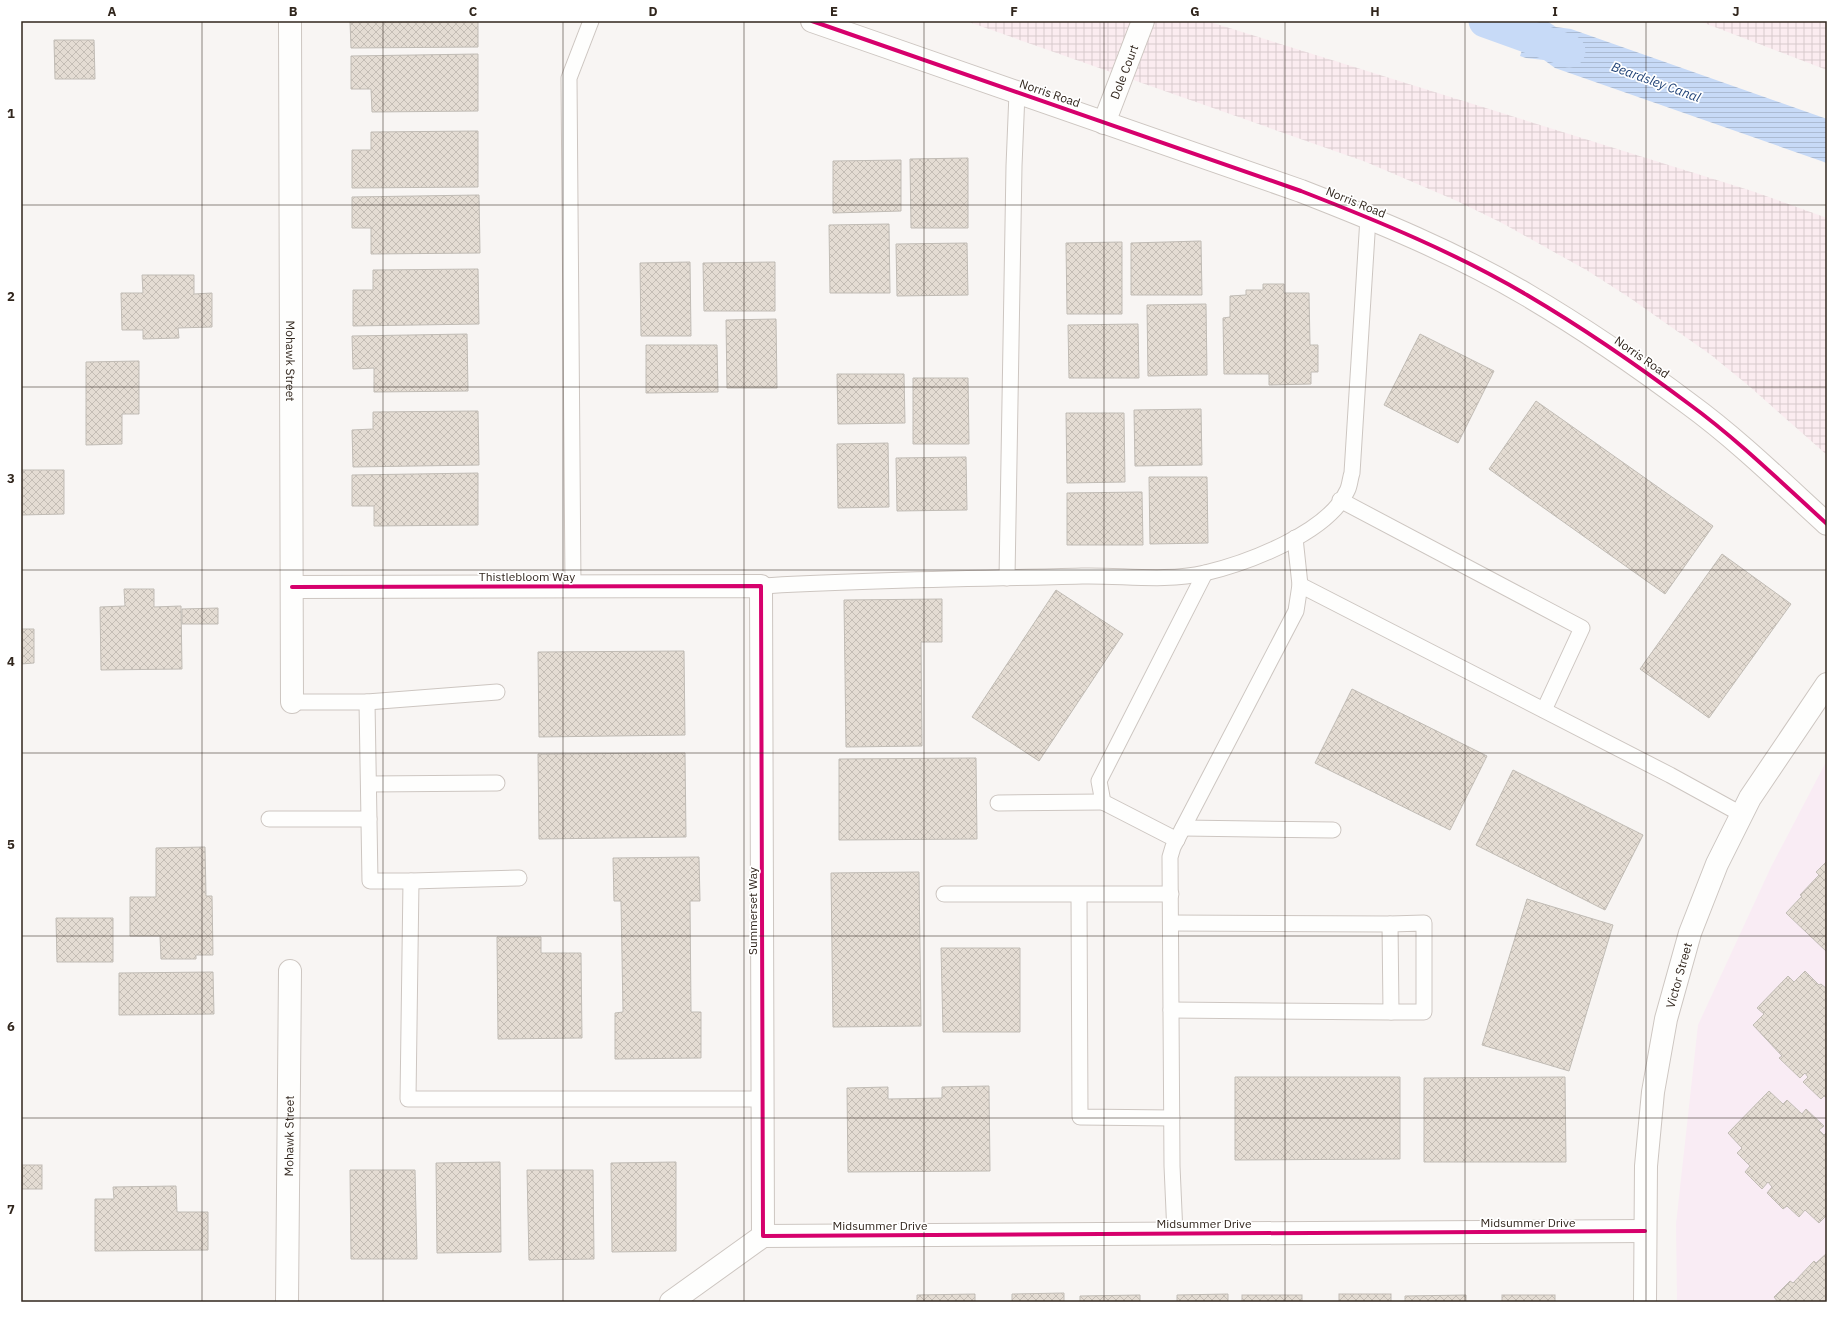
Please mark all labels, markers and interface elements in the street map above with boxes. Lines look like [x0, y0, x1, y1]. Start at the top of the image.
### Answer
text: A [108, 3, 117, 20]
text: B [289, 3, 298, 20]
text: C [469, 3, 478, 20]
text: D [648, 3, 658, 20]
text: E [830, 3, 838, 20]
text: F [1010, 3, 1018, 20]
text: G [1190, 3, 1200, 20]
text: H [1370, 3, 1380, 20]
text: I [1552, 3, 1558, 20]
text: J [1732, 3, 1740, 20]
street label: Dole Court [1106, 42, 1141, 101]
water label: Beardsley Canal [1609, 58, 1703, 106]
street label: Norris Road [1018, 76, 1082, 110]
text: 1 [7, 105, 15, 122]
street label: Norris Road [1324, 183, 1388, 221]
text: 2 [7, 288, 15, 305]
street label: Mohawk Street [283, 320, 299, 402]
street label: Norris Road [1612, 333, 1672, 381]
text: 3 [7, 470, 15, 487]
street label: Thistlebloom Way [479, 569, 575, 584]
text: 4 [7, 653, 15, 670]
text: 5 [7, 836, 15, 853]
street label: Summerset Way [745, 867, 760, 955]
street label: Victor Street [1662, 941, 1695, 1010]
text: 6 [7, 1018, 15, 1035]
street label: Mohawk Street [281, 1095, 296, 1177]
text: 7 [7, 1201, 15, 1218]
street label: Midsummer Drive [1481, 1215, 1576, 1230]
street label: Midsummer Drive [1157, 1216, 1252, 1231]
street label: Midsummer Drive [833, 1218, 928, 1233]

